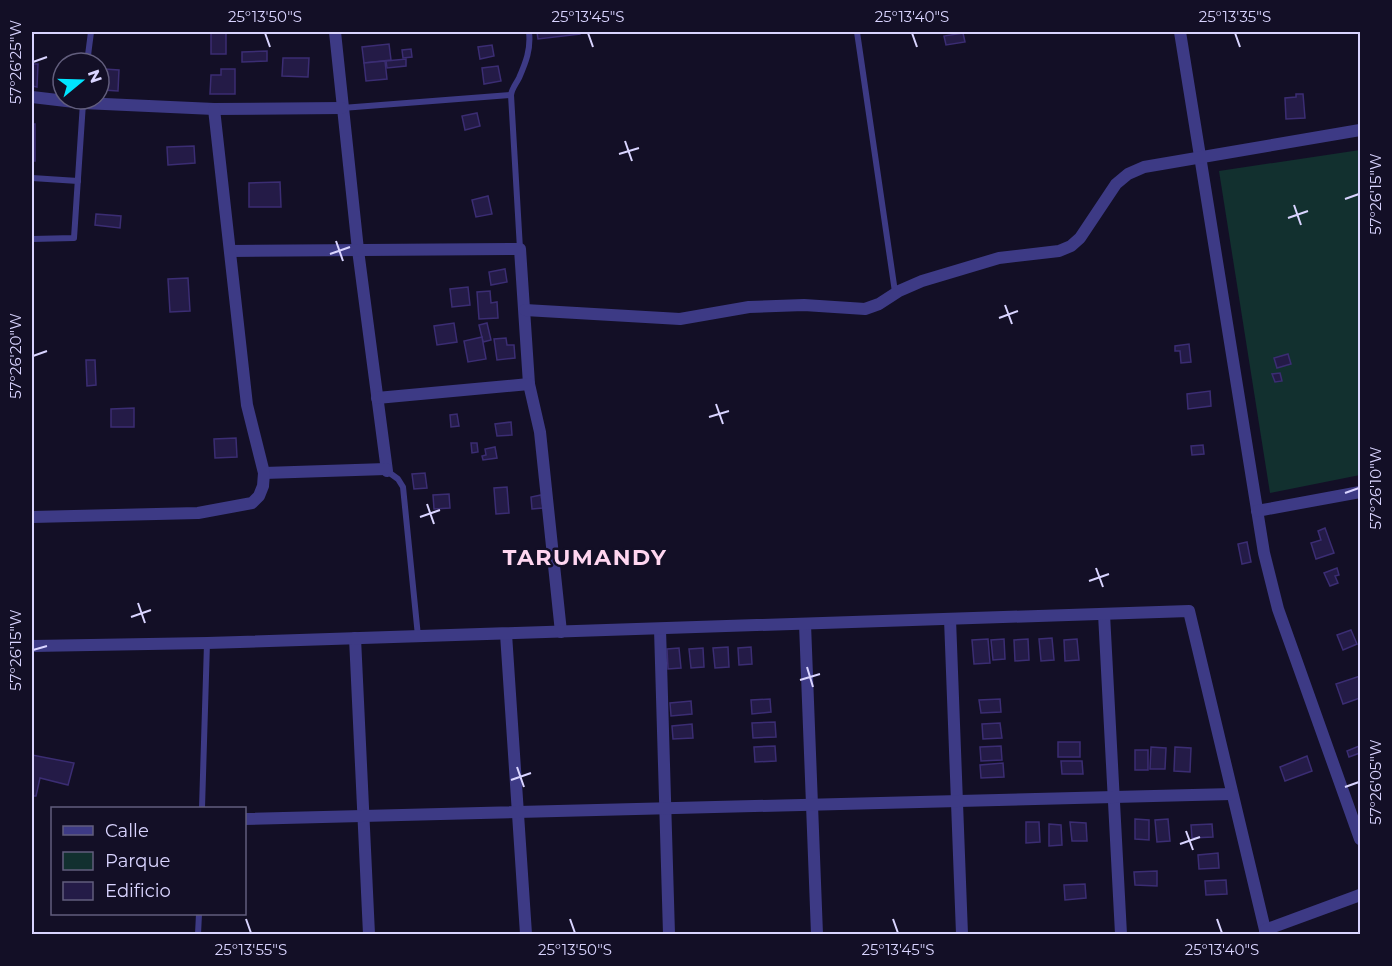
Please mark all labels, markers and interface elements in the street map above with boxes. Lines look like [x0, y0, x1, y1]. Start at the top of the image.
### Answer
text: 25°13'50"S [228, 7, 302, 26]
text: 25°13'45"S [551, 7, 625, 26]
text: 25°13'40"S [875, 7, 949, 26]
text: 25°13'35"S [1199, 7, 1271, 26]
text: 57°26'25"W [6, 20, 25, 104]
north arrow [51, 51, 111, 111]
text: N [84, 67, 106, 85]
text: 57°26'15"W [1366, 153, 1385, 235]
text: 57°26'20"W [6, 313, 25, 399]
text: 57°26'10"W [1366, 446, 1385, 529]
district label: TARUMANDY [503, 544, 667, 571]
text: 57°26'15"W [6, 609, 25, 691]
text: 57°26'05"W [1366, 739, 1385, 825]
legend [51, 807, 246, 915]
text: Calle [105, 820, 149, 842]
text: Parque [105, 850, 171, 872]
text: Edificio [105, 880, 171, 902]
text: 25°13'55"S [215, 940, 287, 959]
text: 25°13'50"S [538, 940, 612, 959]
text: 25°13'45"S [861, 940, 935, 959]
text: 25°13'40"S [1185, 940, 1259, 959]

